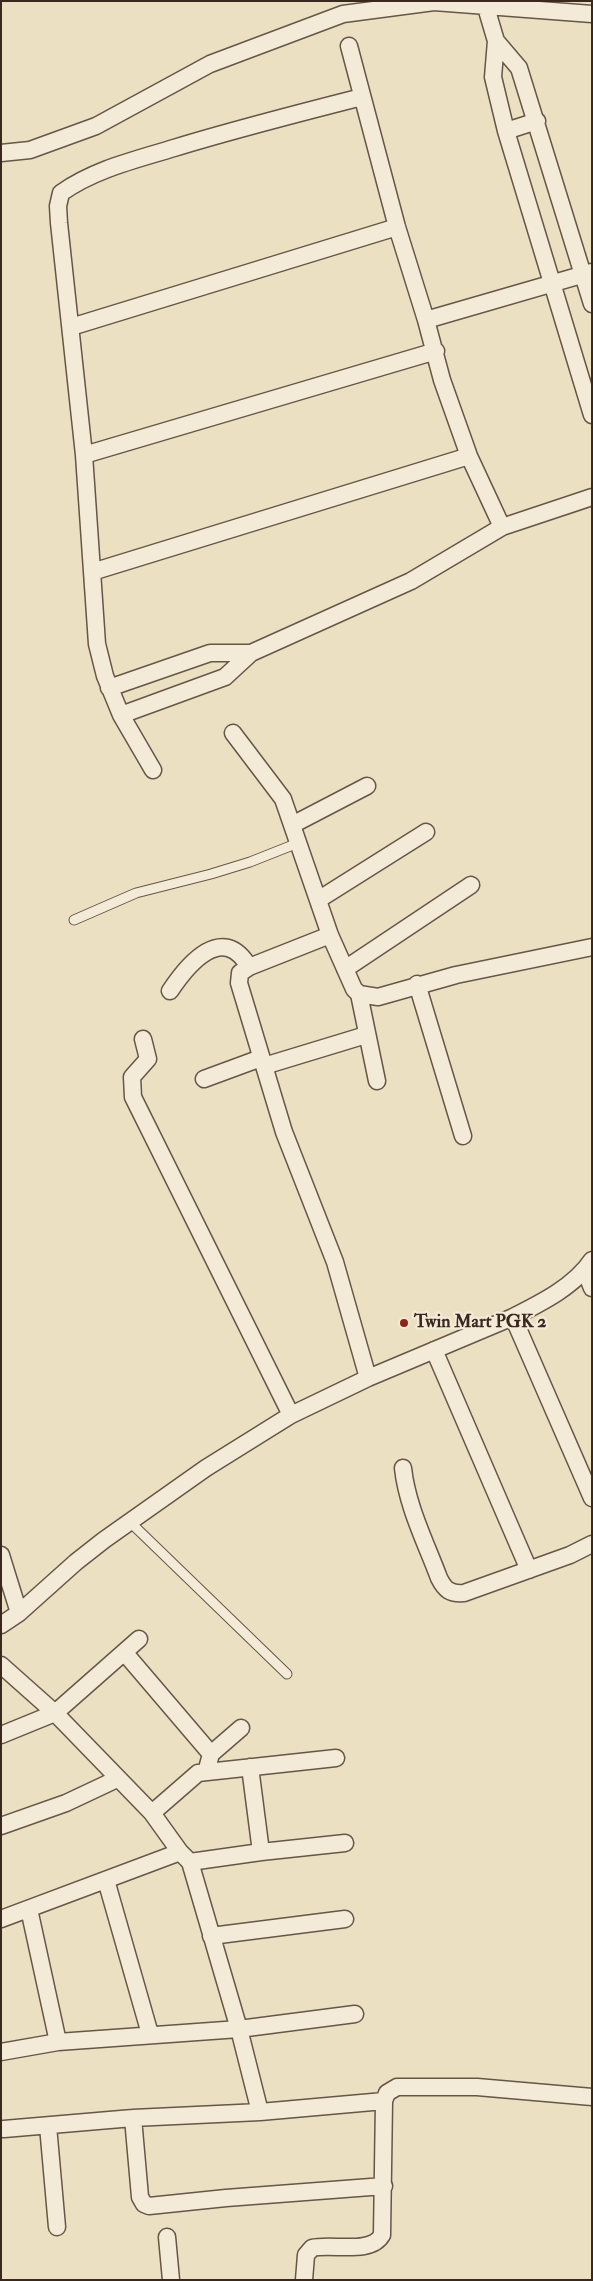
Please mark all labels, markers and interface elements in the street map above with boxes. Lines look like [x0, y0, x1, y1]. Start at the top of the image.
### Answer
place label: Twin Mart PGK 2 [414, 1312, 546, 1334]
marker: Twin Mart PGK 2 [398, 1317, 410, 1329]

